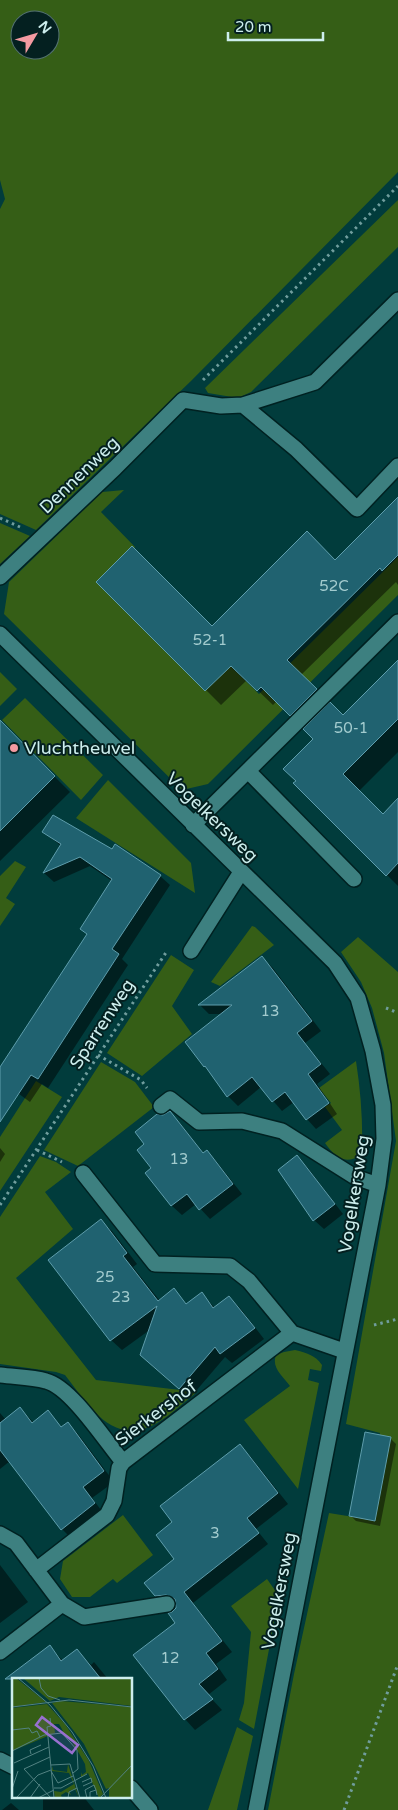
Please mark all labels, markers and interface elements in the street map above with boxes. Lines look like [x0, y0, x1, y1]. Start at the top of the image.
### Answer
north arrow [10, 10, 60, 60]
scale bar [228, 10, 323, 42]
text: N [35, 18, 55, 37]
text: 20 m [235, 18, 272, 36]
street label: Dennenweg [35, 432, 123, 518]
house number: 52C [319, 577, 349, 595]
house number: 52-1 [193, 631, 227, 649]
house number: 50-1 [334, 719, 368, 737]
place label: Vluchtheuvel [24, 737, 135, 759]
marker: Vluchtheuvel [8, 742, 20, 754]
street label: Vogelkersweg [161, 768, 263, 866]
street label: Sparrenweg [65, 975, 139, 1073]
house number: 13 [261, 1002, 279, 1020]
street label: Vogelkersweg [334, 1133, 374, 1255]
house number: 13 [170, 1150, 188, 1168]
house number: 25 [96, 1268, 114, 1286]
house number: 23 [112, 1288, 130, 1306]
street label: Sierkershof [111, 1375, 201, 1451]
house number: 3 [210, 1524, 220, 1542]
street label: Vogelkersweg [257, 1530, 301, 1652]
house number: 12 [161, 1649, 179, 1667]
inset map [12, 1678, 132, 1798]

